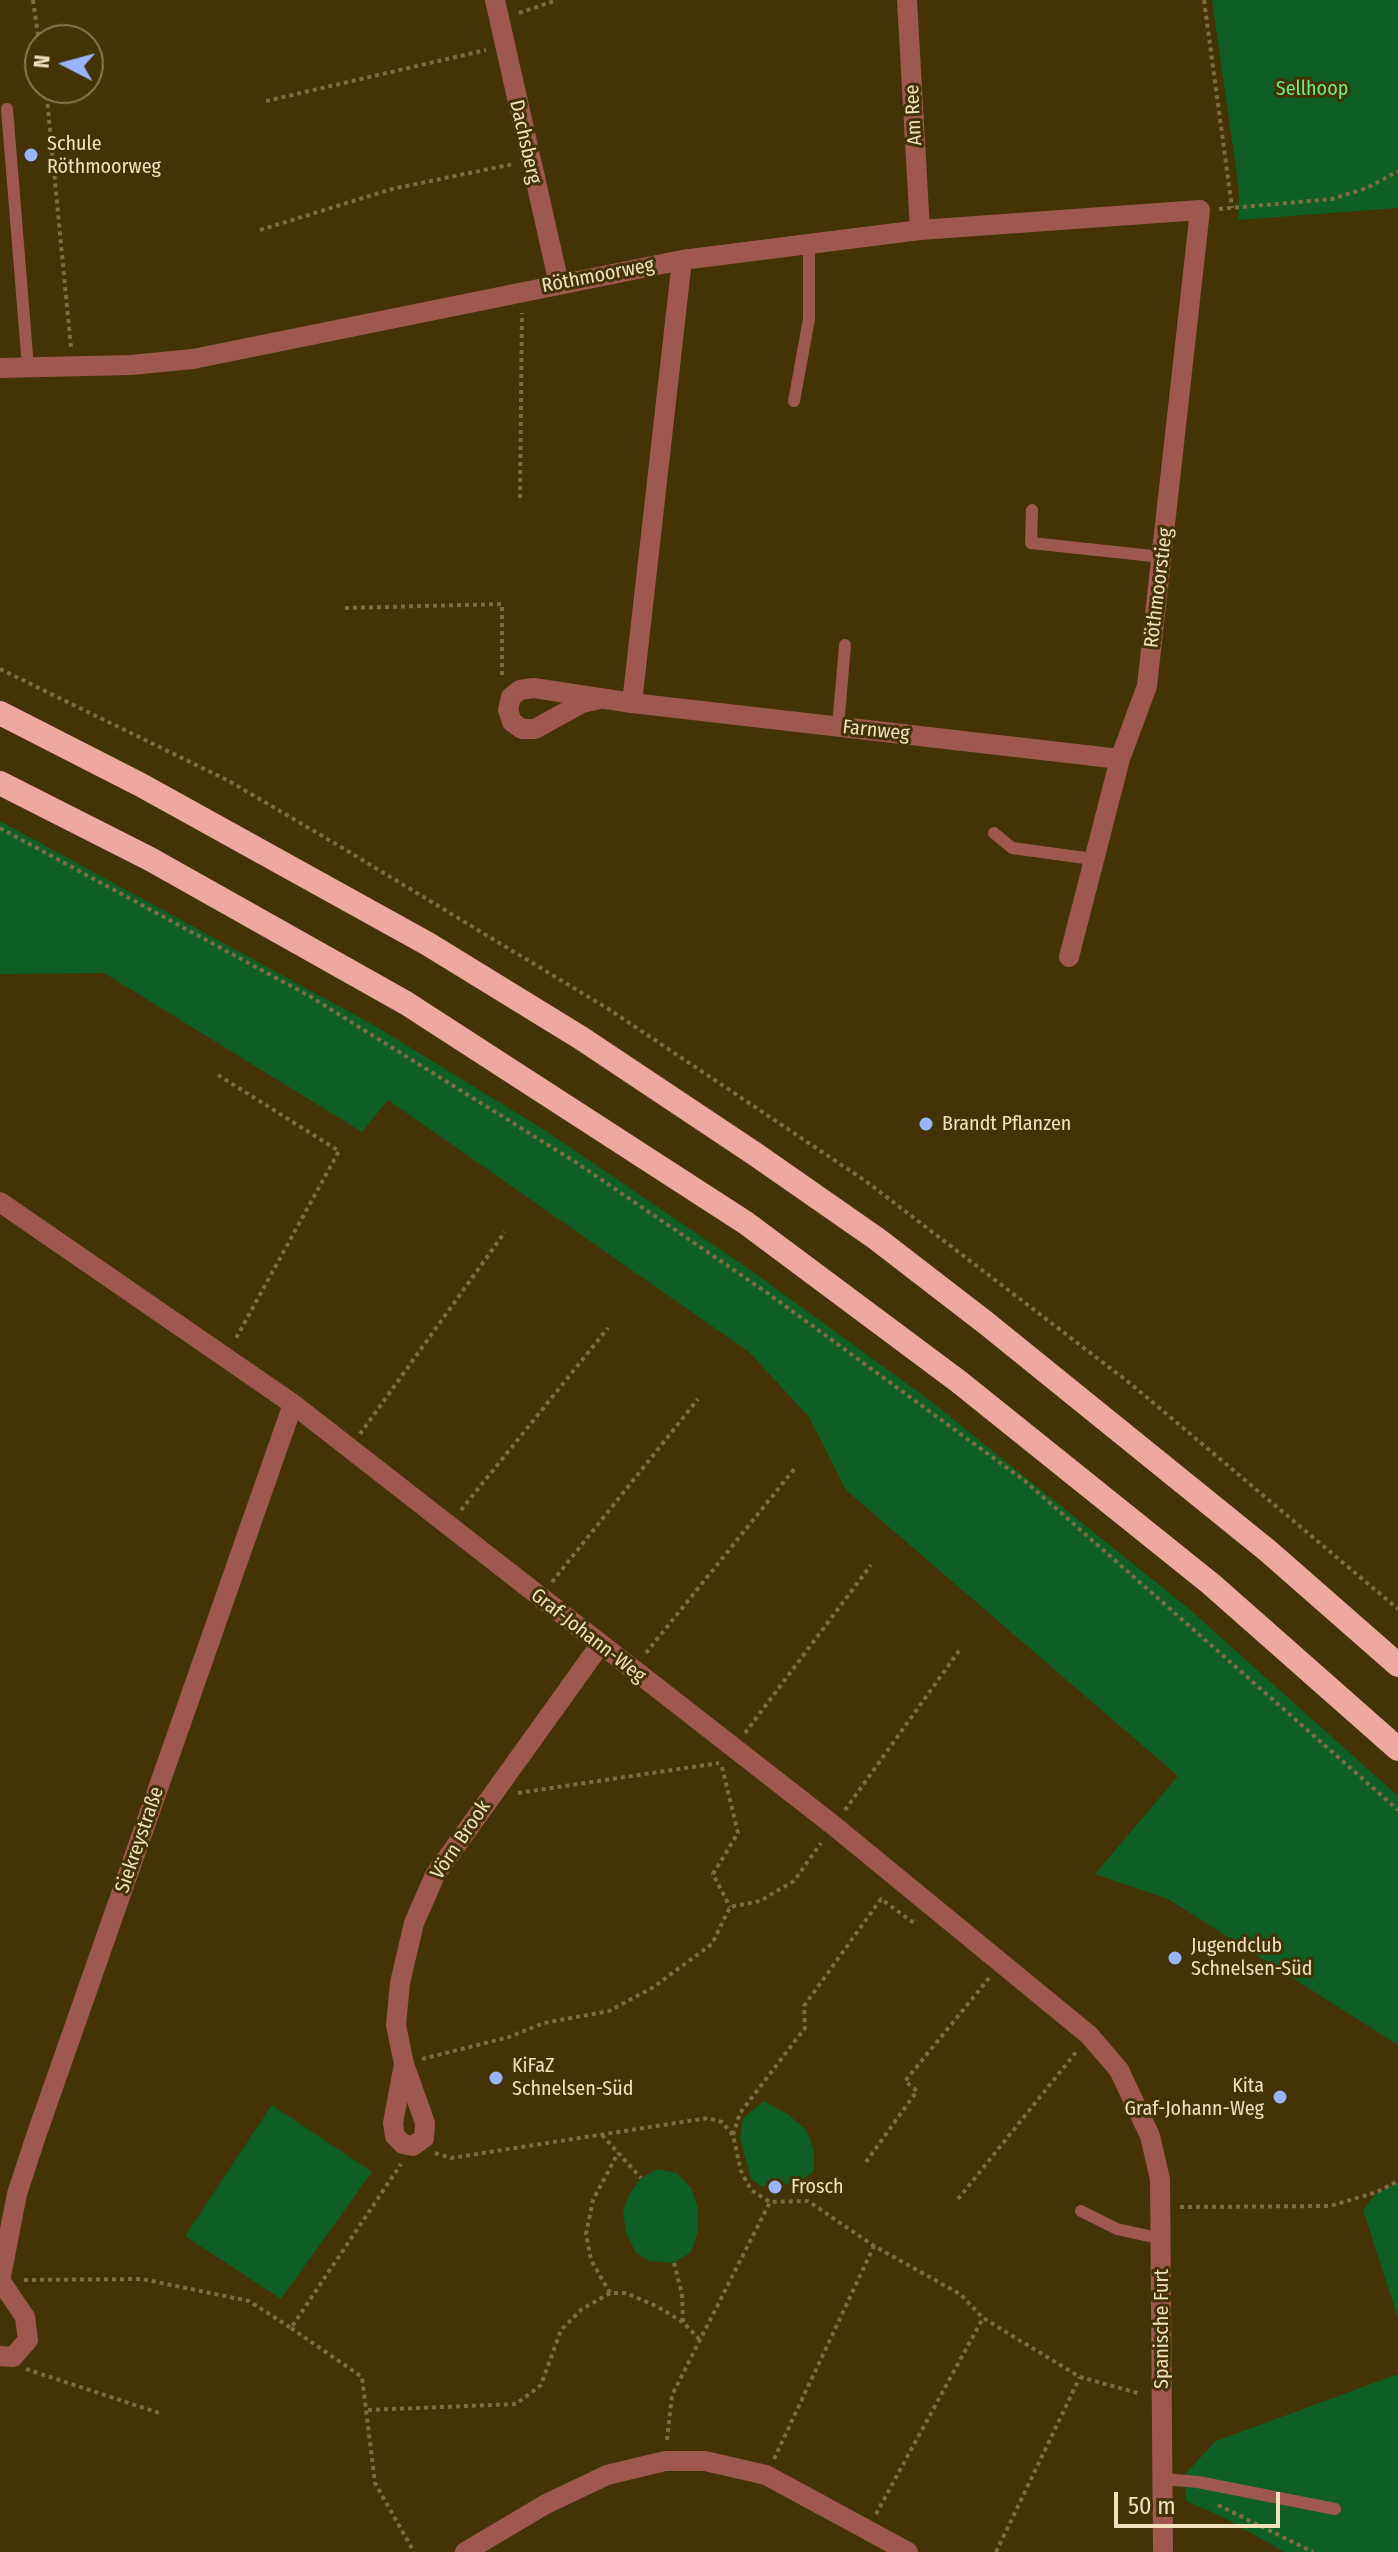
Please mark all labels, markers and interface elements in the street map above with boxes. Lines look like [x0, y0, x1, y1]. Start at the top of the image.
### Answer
north arrow [24, 24, 104, 104]
text: N [28, 54, 56, 70]
park label: Sellhoop [1276, 77, 1348, 101]
street label: Am Ree [900, 84, 928, 146]
street label: Dachsberg [504, 98, 546, 186]
place label: Schule Röthmoorweg [47, 132, 161, 179]
marker: Schule Röthmoorweg [22, 146, 40, 164]
street label: Röthmoorweg [540, 253, 656, 299]
street label: Röthmoorstieg [1140, 527, 1178, 649]
street label: Farnweg [841, 716, 911, 746]
place label: Brandt Pflanzen [942, 1112, 1071, 1136]
marker: Brandt Pflanzen [917, 1115, 935, 1133]
street label: Graf-Johann-Weg [526, 1584, 650, 1688]
street label: Siekreystraße [111, 1784, 169, 1896]
street label: Vörn Brook [426, 1796, 496, 1884]
place label: Jugendclub Schnelsen-Süd [1191, 1934, 1312, 1981]
marker: Jugendclub Schnelsen-Süd [1166, 1949, 1184, 1967]
place label: KiFaZ Schnelsen-Süd [512, 2054, 633, 2101]
marker: KiFaZ Schnelsen-Süd [487, 2069, 505, 2087]
place label: Kita Graf-Johann-Weg [1125, 2074, 1264, 2121]
marker: Kita Graf-Johann-Weg [1271, 2088, 1289, 2106]
place label: Frosch [791, 2175, 844, 2199]
marker: Frosch [766, 2178, 784, 2196]
street label: Spanische Furt [1150, 2269, 1174, 2389]
scale bar [1118, 2476, 1284, 2526]
text: 50 m [1128, 2492, 1176, 2520]

